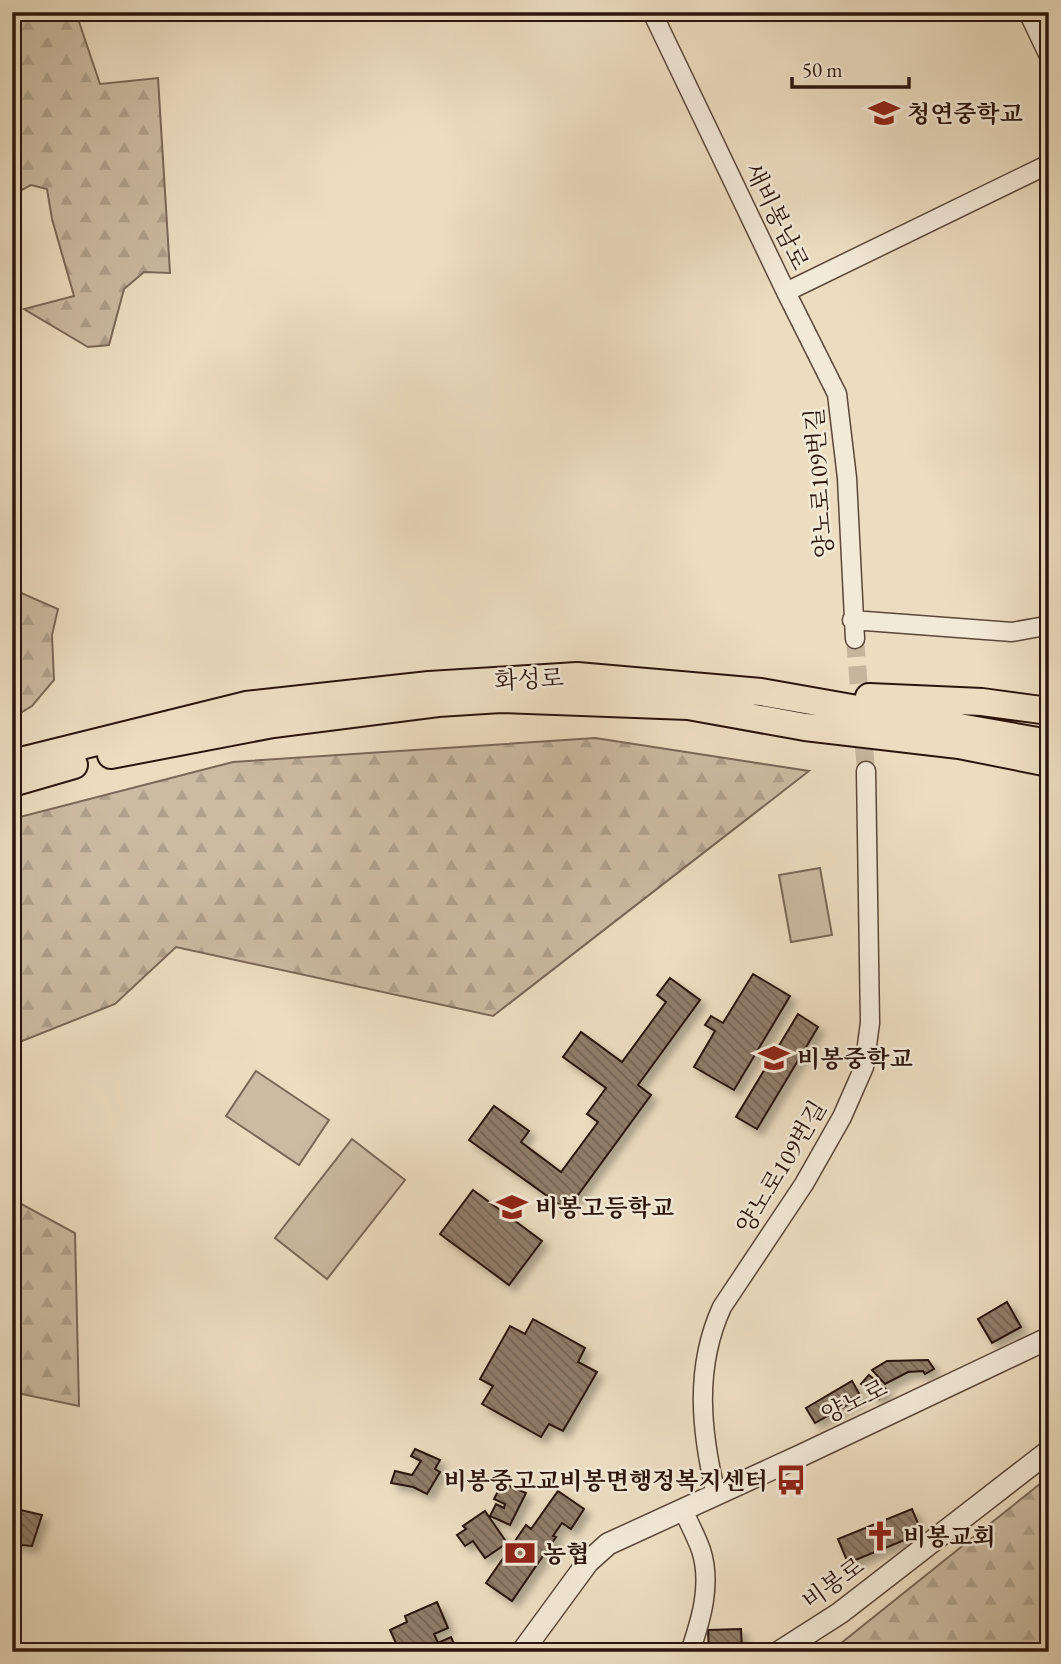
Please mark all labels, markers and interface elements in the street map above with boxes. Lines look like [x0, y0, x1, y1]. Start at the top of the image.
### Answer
scale bar [792, 46, 909, 90]
text: 50 m [802, 56, 843, 83]
school or university icon: 청연중학교 [867, 96, 901, 130]
place label: 청연중학교 [907, 98, 1023, 129]
street label: 새비봉남로 [738, 157, 816, 275]
street label: 양노로109번길 [798, 407, 840, 559]
street label: 화성로 [493, 662, 565, 696]
school or university icon: 비봉중학교 [757, 1041, 791, 1075]
place label: 비봉중학교 [797, 1043, 913, 1074]
street label: 양노로109번길 [729, 1095, 833, 1239]
school or university icon: 비봉고등학교 [495, 1190, 529, 1224]
place label: 비봉고등학교 [535, 1192, 674, 1223]
street label: 양노로 [816, 1372, 892, 1430]
bus stop icon: 비봉중고교비봉면행정복지센터 [774, 1463, 808, 1497]
place label: 비봉중고교비봉면행정복지센터 [443, 1465, 768, 1496]
church icon: 비봉교회 [863, 1519, 897, 1553]
place label: 비봉교회 [903, 1521, 996, 1552]
bank icon: 농협 [503, 1536, 537, 1570]
place label: 농협 [543, 1538, 589, 1569]
street label: 비봉로 [796, 1550, 870, 1616]

